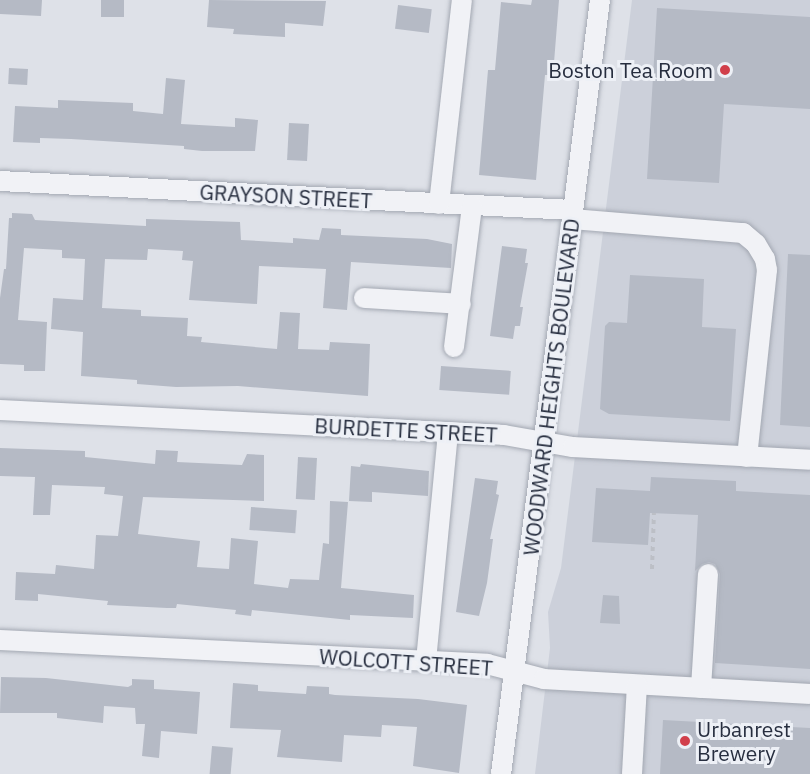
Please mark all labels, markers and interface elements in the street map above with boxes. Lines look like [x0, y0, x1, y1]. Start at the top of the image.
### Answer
place label: Boston Tea Room [548, 57, 713, 83]
marker: Boston Tea Room [718, 63, 732, 77]
street label: GRAYSON STREET [199, 179, 373, 213]
street label: WOODWARD HEIGHTS BOULEVARD [518, 217, 584, 557]
street label: BURDETTE STREET [314, 413, 498, 447]
street label: WOLCOTT STREET [318, 643, 494, 681]
place label: Urbanrest Brewery [697, 716, 791, 766]
marker: Urbanrest Brewery [678, 734, 692, 748]

